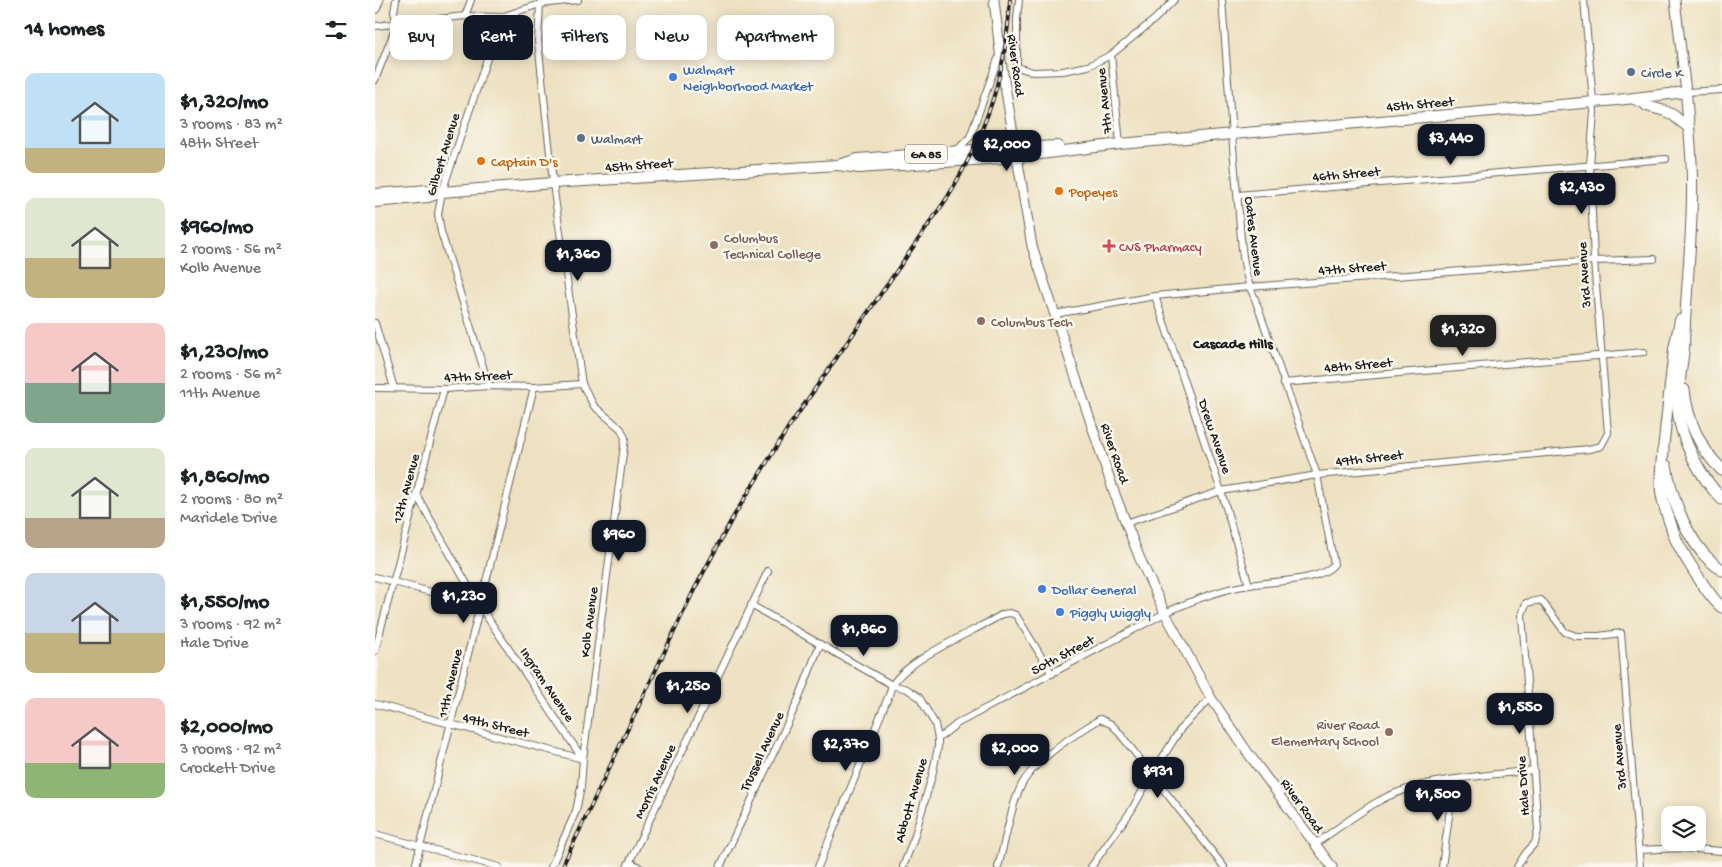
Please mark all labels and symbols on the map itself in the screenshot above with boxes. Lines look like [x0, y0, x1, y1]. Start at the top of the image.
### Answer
street label: River Road [1002, 33, 1028, 99]
place label: Walmart Neighborhood Market [683, 63, 814, 96]
street label: 7th Avenue [1094, 66, 1117, 135]
marker: Circle K [1625, 66, 1637, 78]
place label: Circle K [1641, 66, 1684, 83]
marker: Walmart Neighborhood Market [667, 71, 679, 83]
street label: 45th Street [1386, 94, 1456, 117]
street label: Gilbert Avenue [424, 111, 465, 198]
pin: $3,440 [1410, 124, 1492, 166]
pin: $2,000 [966, 130, 1048, 172]
marker: Walmart [575, 132, 587, 144]
place label: Walmart [591, 132, 643, 149]
road number: GA 85 [905, 144, 947, 164]
marker: Captain D's [475, 155, 487, 167]
place label: Captain D's [491, 155, 558, 172]
street label: 45th Street [605, 156, 675, 177]
street label: 46th Street [1312, 164, 1382, 187]
pin: $2,430 [1541, 172, 1623, 215]
marker: Popeyes [1053, 185, 1065, 197]
place label: Popeyes [1068, 185, 1118, 202]
street label: Oates Avenue [1239, 196, 1266, 278]
place label: Columbus Technical College [723, 231, 822, 264]
marker: Columbus Technical College [708, 239, 720, 251]
pin: $1,360 [537, 240, 619, 282]
marker: CVS Pharmacy [1103, 240, 1115, 252]
place label: CVS Pharmacy [1119, 240, 1202, 257]
street label: 3rd Avenue [1575, 241, 1596, 309]
street label: 47th Street [1318, 259, 1388, 280]
pin: $1,320 [1422, 314, 1504, 357]
marker: Columbus Tech [975, 315, 987, 327]
place label: Columbus Tech [991, 315, 1073, 332]
district label: Cascade Hills [1192, 336, 1274, 354]
street label: 48th Street [1324, 355, 1394, 378]
street label: 47th Street [444, 368, 514, 387]
street label: Drew Avenue [1193, 396, 1235, 477]
street label: River Road [1095, 421, 1132, 488]
street label: 49th Street [1335, 447, 1405, 471]
street label: 12th Avenue [390, 451, 425, 526]
pin: $960 [589, 520, 649, 562]
pin: $1,230 [423, 582, 505, 624]
marker: Dollar General [1036, 583, 1048, 595]
place label: Dollar General [1051, 583, 1136, 600]
street label: Kolb Avenue [578, 585, 603, 659]
marker: Piggly Wiggly [1054, 606, 1066, 618]
place label: Piggly Wiggly [1069, 606, 1151, 623]
pin: $1,860 [823, 614, 905, 657]
street label: 50th Street [1029, 632, 1099, 680]
street label: Ingram Avenue [515, 645, 577, 726]
street label: 11th Avenue [435, 647, 468, 721]
pin: $1,250 [647, 672, 729, 714]
pin: $1,550 [1479, 692, 1561, 735]
street label: Trussell Avenue [737, 709, 789, 796]
street label: 49th Street [461, 710, 531, 743]
place label: River Road Elementary School [1271, 718, 1381, 751]
street label: 3rd Avenue [1609, 722, 1632, 791]
marker: River Road Elementary School [1383, 726, 1395, 738]
pin: $2,370 [805, 730, 887, 772]
pin: $2,000 [974, 734, 1056, 776]
street label: Morris Avenue [632, 741, 681, 822]
street label: Hale Drive [1514, 755, 1535, 816]
street label: Abbott Avenue [892, 756, 933, 845]
pin: $931 [1128, 756, 1188, 799]
street label: River Road [1276, 776, 1327, 838]
pin: $1,500 [1397, 780, 1479, 822]

